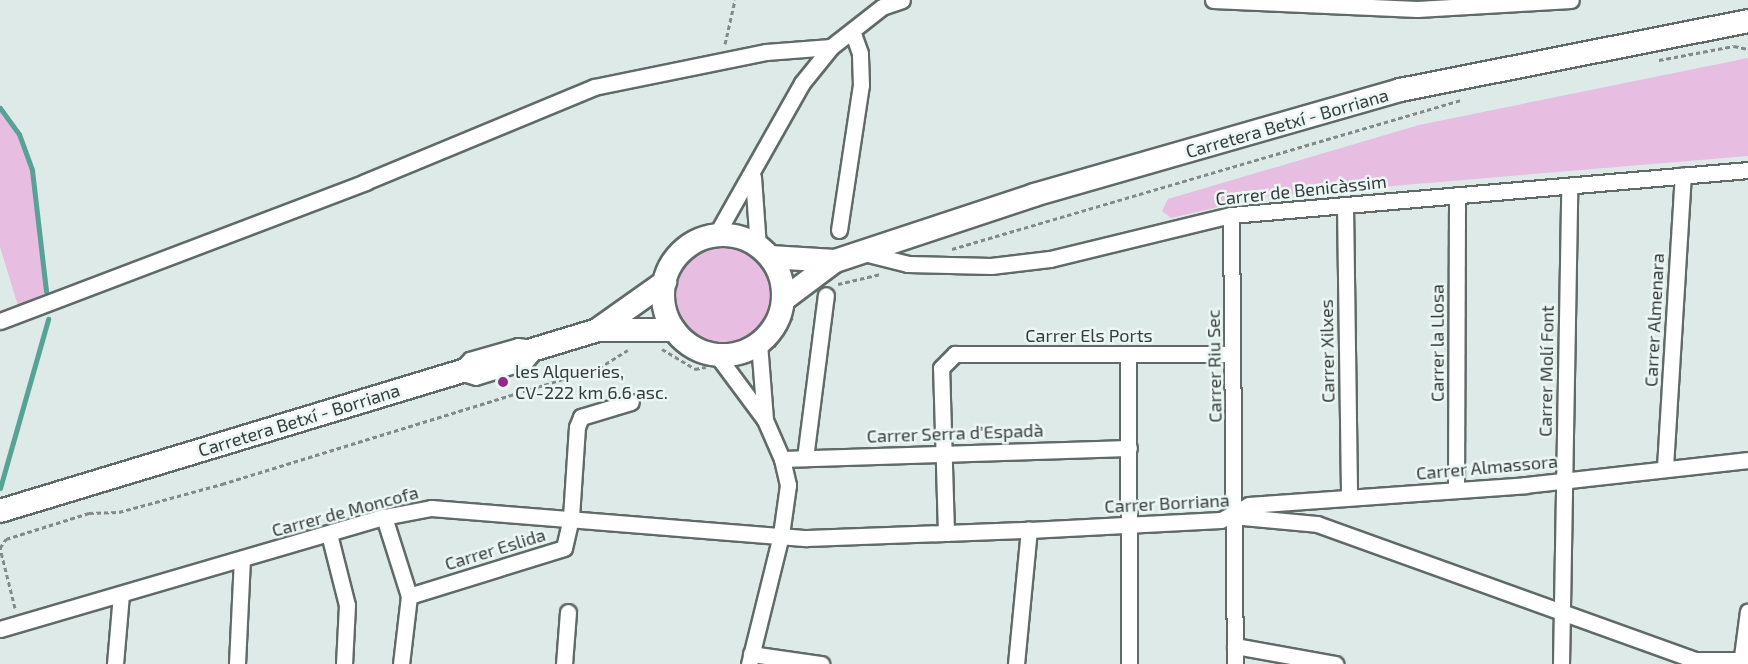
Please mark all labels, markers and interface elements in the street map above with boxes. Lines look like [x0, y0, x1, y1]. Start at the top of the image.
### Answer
street label: Carretera Betxí - Borriana [1183, 84, 1391, 162]
street label: Carrer de Benicàssim [1214, 170, 1388, 210]
street label: Carrer Almenara [1640, 252, 1668, 388]
street label: Carrer la Llosa [1426, 284, 1448, 402]
street label: Carrer Xilxes [1315, 299, 1339, 403]
street label: Carrer Molí Font [1534, 305, 1558, 437]
street label: Carrer Riu Sec [1202, 309, 1226, 423]
street label: Carrer Els Ports [1025, 324, 1153, 346]
place label: les Alqueries, CV-222 km 6.6 asc. [515, 361, 668, 404]
marker: les Alqueries, CV-222 km 6.6 asc. [496, 375, 510, 389]
street label: Carretera Betxí - Borriana [195, 379, 403, 461]
street label: Carrer Serra d'Espadà [866, 419, 1044, 447]
street label: Carrer Almassora [1415, 450, 1559, 484]
street label: Carrer de Moncofa [269, 481, 421, 541]
street label: Carrer Borriana [1104, 489, 1230, 517]
street label: Carrer Eslida [442, 523, 548, 575]

